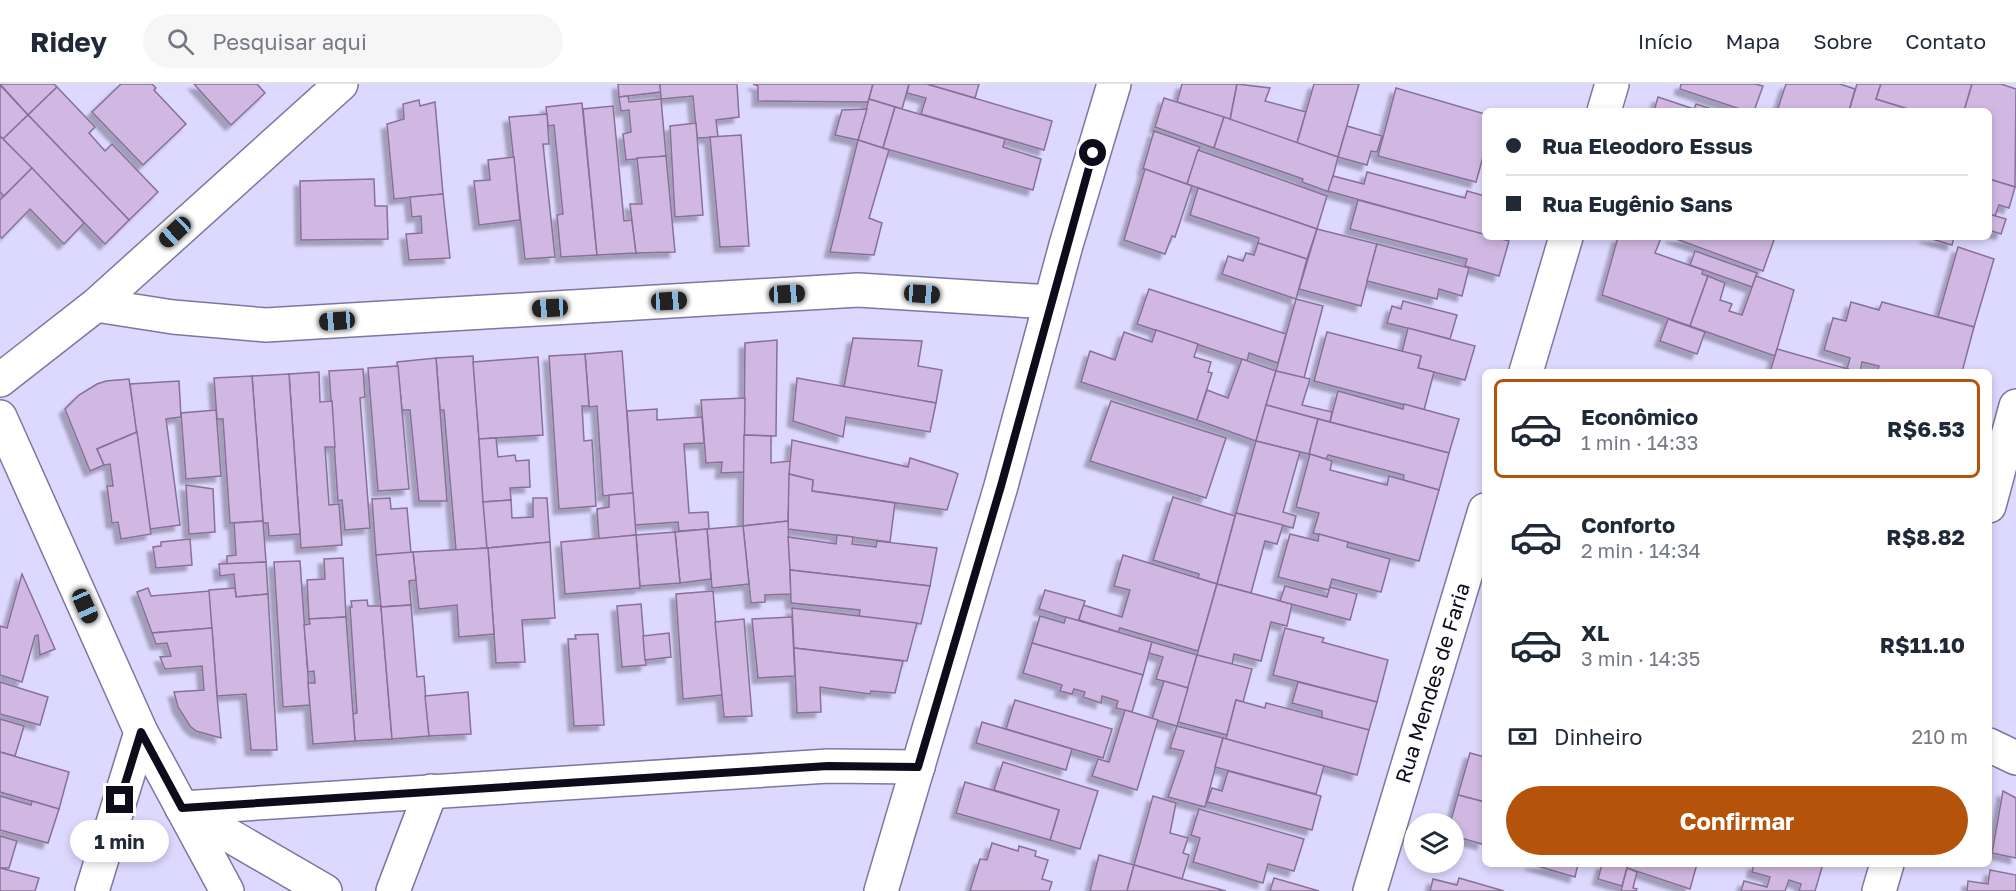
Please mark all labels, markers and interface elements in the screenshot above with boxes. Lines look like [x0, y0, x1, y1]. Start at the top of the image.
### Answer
search box [143, 14, 563, 68]
text: Ridey [30, 25, 107, 58]
icon: search [164, 25, 197, 58]
text: Pesquisar aqui [212, 28, 367, 55]
text: Início [1638, 28, 1693, 54]
text: Mapa [1726, 28, 1780, 54]
text: Sobre [1813, 28, 1872, 54]
text: Contato [1905, 28, 1986, 54]
text: Rua Eleodoro Essus [1542, 132, 1753, 159]
route start [1079, 139, 1106, 166]
text: Rua Eugênio Sans [1542, 190, 1733, 217]
car [156, 213, 194, 251]
car [769, 284, 805, 304]
car [903, 284, 941, 304]
car [651, 291, 687, 311]
car [532, 298, 568, 318]
car [318, 311, 356, 331]
icon: car [1509, 402, 1563, 456]
text: Econômico [1581, 403, 1698, 430]
text: R$6.53 [1887, 415, 1965, 442]
text: 1 min · 14:33 [1581, 430, 1698, 454]
icon: car [1509, 510, 1563, 564]
text: Conforto [1581, 511, 1675, 538]
text: R$8.82 [1886, 523, 1965, 550]
text: 2 min · 14:34 [1581, 538, 1701, 562]
street label: Rua Mendes de Faria [1389, 579, 1475, 786]
car [69, 586, 101, 626]
icon: car [1509, 618, 1563, 672]
text: XL [1581, 619, 1609, 646]
text: R$11.10 [1880, 631, 1965, 658]
text: 3 min · 14:35 [1581, 646, 1700, 670]
icon: cash [1506, 720, 1539, 753]
text: Dinheiro [1554, 723, 1643, 750]
text: 210 m [1912, 724, 1968, 748]
route end [106, 786, 133, 813]
button: Confirmar [1506, 786, 1968, 855]
map controls [1404, 813, 1464, 873]
button: layers [1404, 813, 1464, 873]
callout: 1 min [70, 821, 170, 863]
text: 1 min [94, 829, 145, 853]

